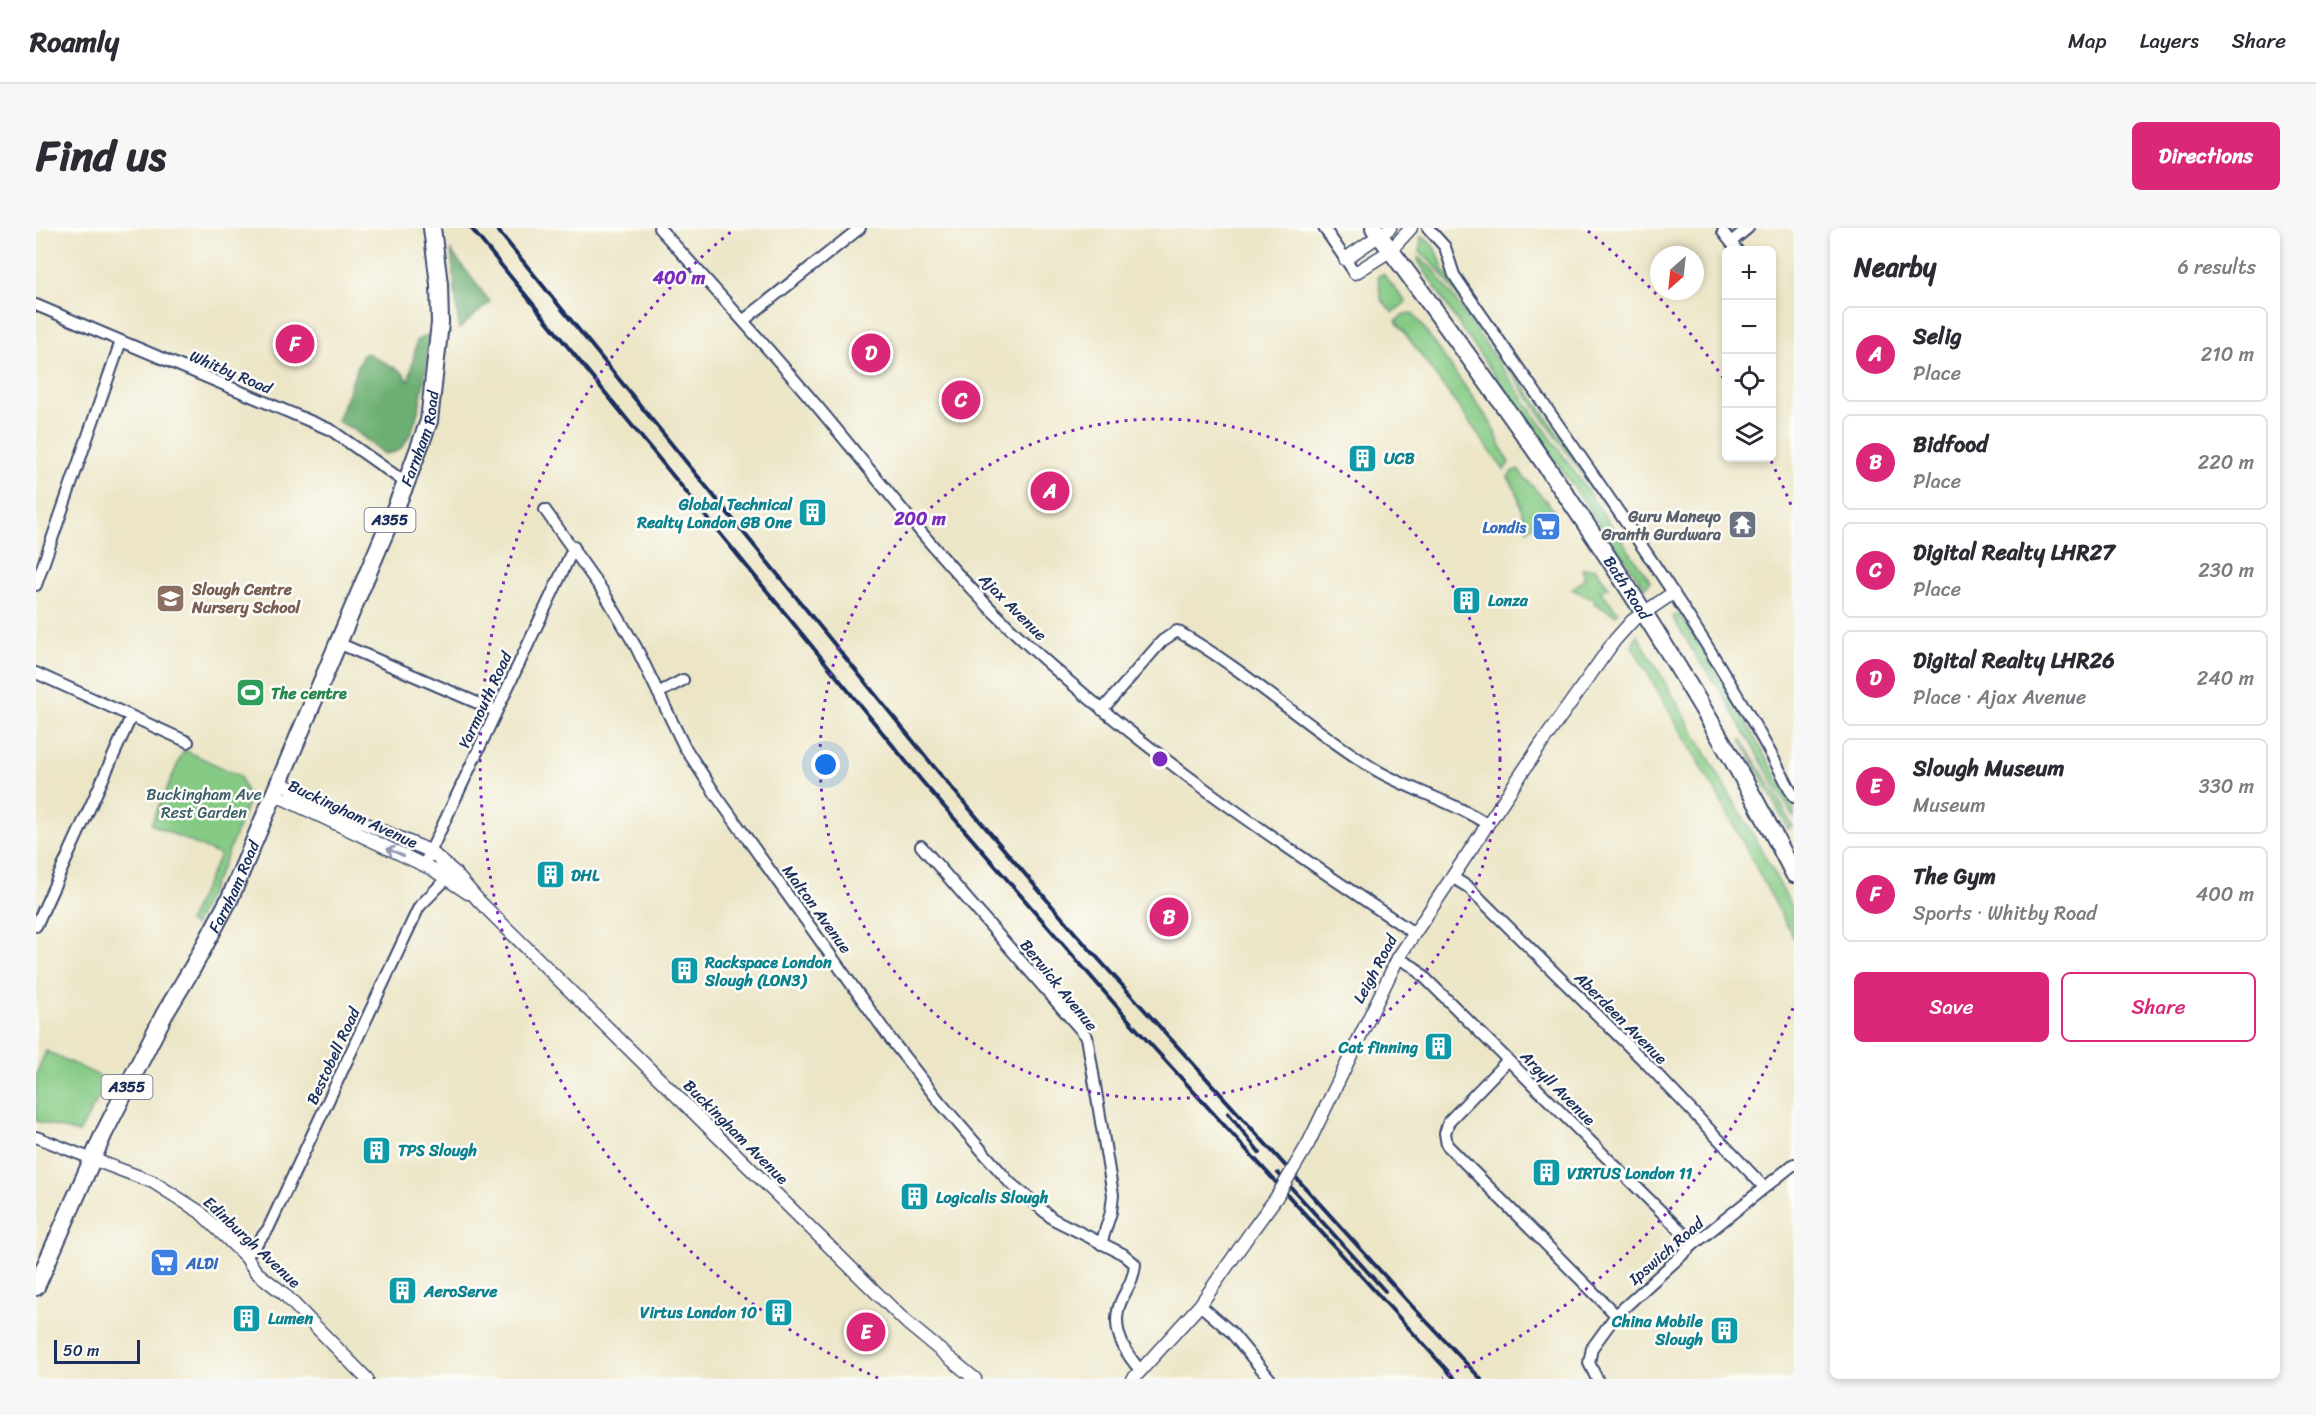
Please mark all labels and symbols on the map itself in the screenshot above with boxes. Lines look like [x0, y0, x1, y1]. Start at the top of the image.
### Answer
north arrow [1650, 246, 1704, 300]
text: 400 m [652, 262, 705, 294]
pin: F [276, 322, 314, 366]
pin: D [852, 330, 890, 376]
street label: Whitby Road [185, 342, 278, 403]
pin: C [942, 378, 980, 423]
street label: Farnham Road [392, 388, 447, 490]
building icon: UCB [1347, 442, 1379, 474]
place label: UCB [1384, 444, 1416, 473]
pin: A [1030, 468, 1070, 514]
place label: Global Technical Realty London GB One [636, 490, 793, 537]
building icon: Global Technical Realty London GB One [797, 497, 829, 529]
place label: Guru Maneyo Granth Gurdwara [1601, 502, 1722, 549]
text: 200 m [893, 503, 946, 535]
road number: A355 [364, 508, 416, 532]
temple icon: Guru Maneyo Granth Gurdwara [1726, 509, 1758, 541]
supermarket icon: Londis [1531, 511, 1563, 543]
place label: Londis [1482, 513, 1526, 542]
street label: Bath Road [1596, 549, 1660, 627]
street label: Ajax Avenue [971, 565, 1054, 648]
place label: Slough Centre Nursery School [191, 575, 302, 622]
school or university icon: Slough Centre Nursery School [155, 582, 187, 614]
building icon: Lonza [1451, 584, 1483, 616]
place label: Lonza [1488, 586, 1529, 615]
street label: Yarmouth Road [450, 645, 521, 753]
sports icon: The centre [234, 677, 266, 709]
place label: The centre [271, 679, 347, 708]
centre of rings [1150, 749, 1170, 769]
your location [811, 750, 840, 779]
street label: Buckingham Avenue [283, 771, 423, 857]
park label: Buckingham Ave Rest Garden [146, 780, 262, 827]
street label: Farnham Road [199, 834, 268, 938]
one-way arrow [386, 845, 404, 857]
street label: Malton Avenue [774, 858, 860, 960]
building icon: DHL [534, 859, 566, 891]
place label: DHL [571, 861, 600, 890]
pin: B [1150, 894, 1188, 940]
street label: Leigh Road [1345, 928, 1406, 1009]
street label: Berwick Avenue [1012, 932, 1106, 1038]
place label: Rackspace London Slough (LON3) [704, 948, 832, 995]
building icon: Rackspace London Slough (LON3) [668, 955, 700, 987]
street label: Aberdeen Avenue [1567, 964, 1675, 1072]
street label: Bestobell Road [298, 1001, 369, 1110]
building icon: Cat finning [1423, 1031, 1455, 1063]
place label: Cat finning [1338, 1033, 1419, 1062]
street label: Argyll Avenue [1513, 1043, 1603, 1133]
street label: Buckingham Avenue [676, 1072, 796, 1192]
road number: A355 [102, 1075, 152, 1099]
building icon: TPS Slough [361, 1134, 393, 1166]
place label: TPS Slough [398, 1136, 477, 1165]
building icon: VIRTUS London 11 [1530, 1157, 1562, 1189]
place label: VIRTUS London 11 [1567, 1159, 1693, 1188]
building icon: Logicalis Slough [899, 1181, 931, 1213]
place label: Logicalis Slough [936, 1183, 1049, 1212]
street label: Edinburgh Avenue [196, 1189, 308, 1296]
street label: Ipswich Road [1621, 1209, 1712, 1293]
supermarket icon: ALDI [149, 1247, 181, 1279]
place label: ALDI [185, 1249, 219, 1278]
building icon: AeroServe [387, 1275, 419, 1307]
place label: AeroServe [423, 1277, 498, 1306]
building icon: Virtus London 10 [762, 1296, 794, 1328]
place label: Virtus London 10 [640, 1298, 757, 1327]
building icon: Lumen [231, 1302, 263, 1334]
place label: Lumen [268, 1304, 313, 1333]
place label: China Mobile Slough [1611, 1307, 1704, 1354]
pin: E [846, 1310, 886, 1354]
building icon: China Mobile Slough [1708, 1314, 1740, 1346]
scale bar [54, 1337, 140, 1364]

